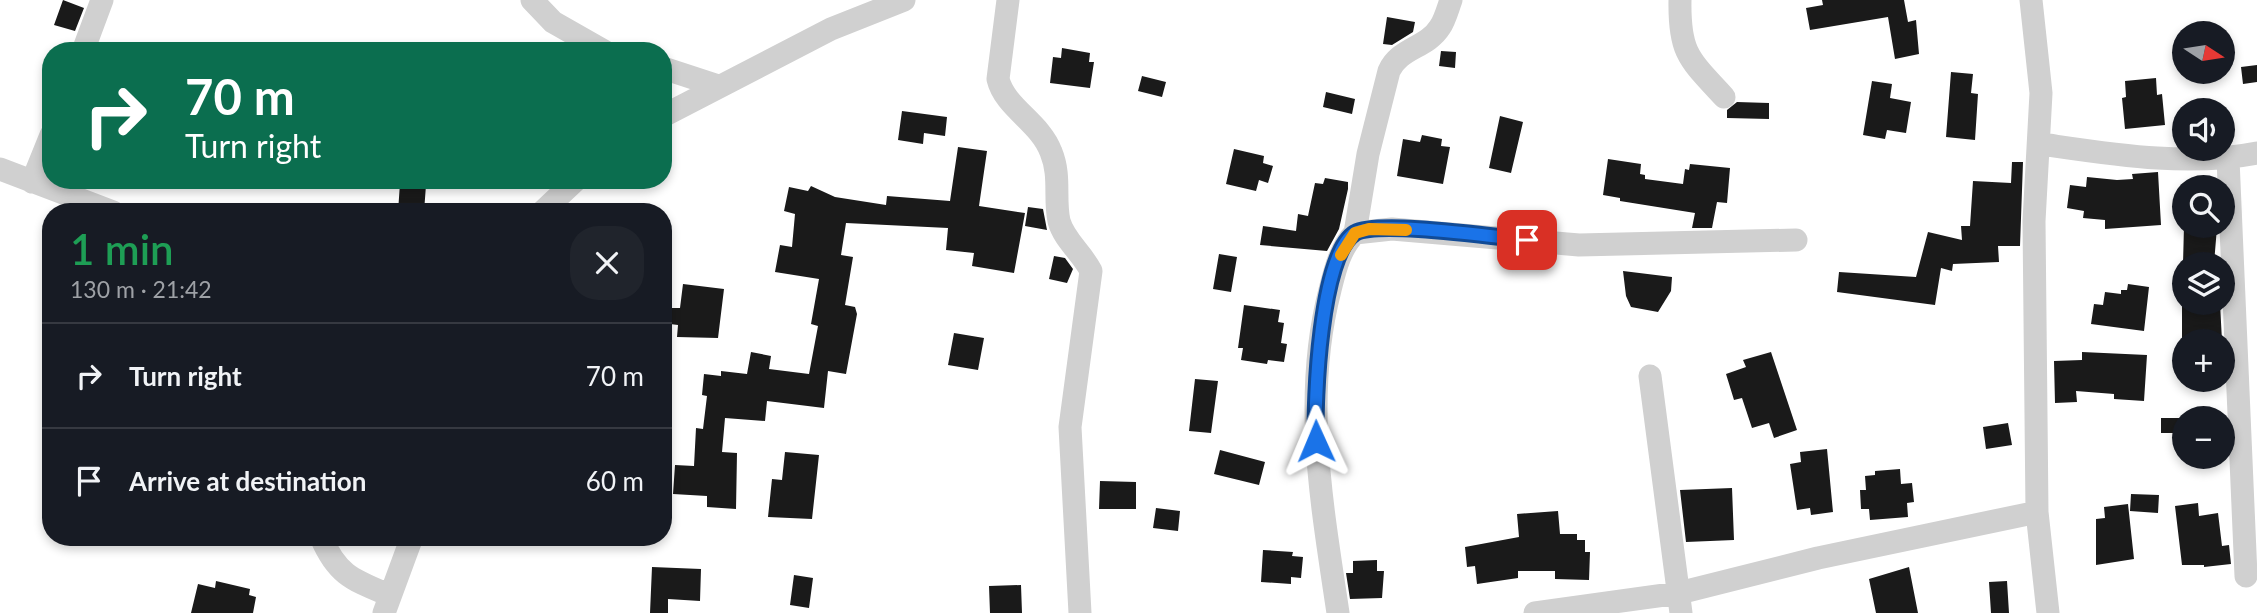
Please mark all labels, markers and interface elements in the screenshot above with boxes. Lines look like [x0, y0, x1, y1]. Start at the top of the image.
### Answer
north arrow [2172, 21, 2235, 84]
map controls [2172, 21, 2235, 469]
text: 70 m [185, 67, 295, 125]
icon: right [70, 70, 161, 161]
button: sound [2172, 98, 2235, 161]
text: Turn right [185, 126, 321, 165]
button: search [2172, 175, 2235, 238]
pin [1497, 210, 1557, 270]
icon: arrive [1508, 221, 1546, 259]
text: 1 min [70, 224, 174, 274]
button: close [570, 226, 644, 300]
button: layers [2172, 252, 2235, 315]
text: 130 m · 21:42 [70, 275, 212, 303]
button: + [2172, 329, 2235, 392]
icon: right [70, 357, 108, 395]
text: Turn right [129, 360, 242, 392]
text: 70 m [586, 360, 644, 392]
position arrow [1279, 404, 1353, 478]
button: − [2172, 406, 2235, 469]
icon: arrive [70, 462, 108, 500]
text: Arrive at destination [129, 465, 366, 497]
text: 60 m [586, 465, 644, 497]

